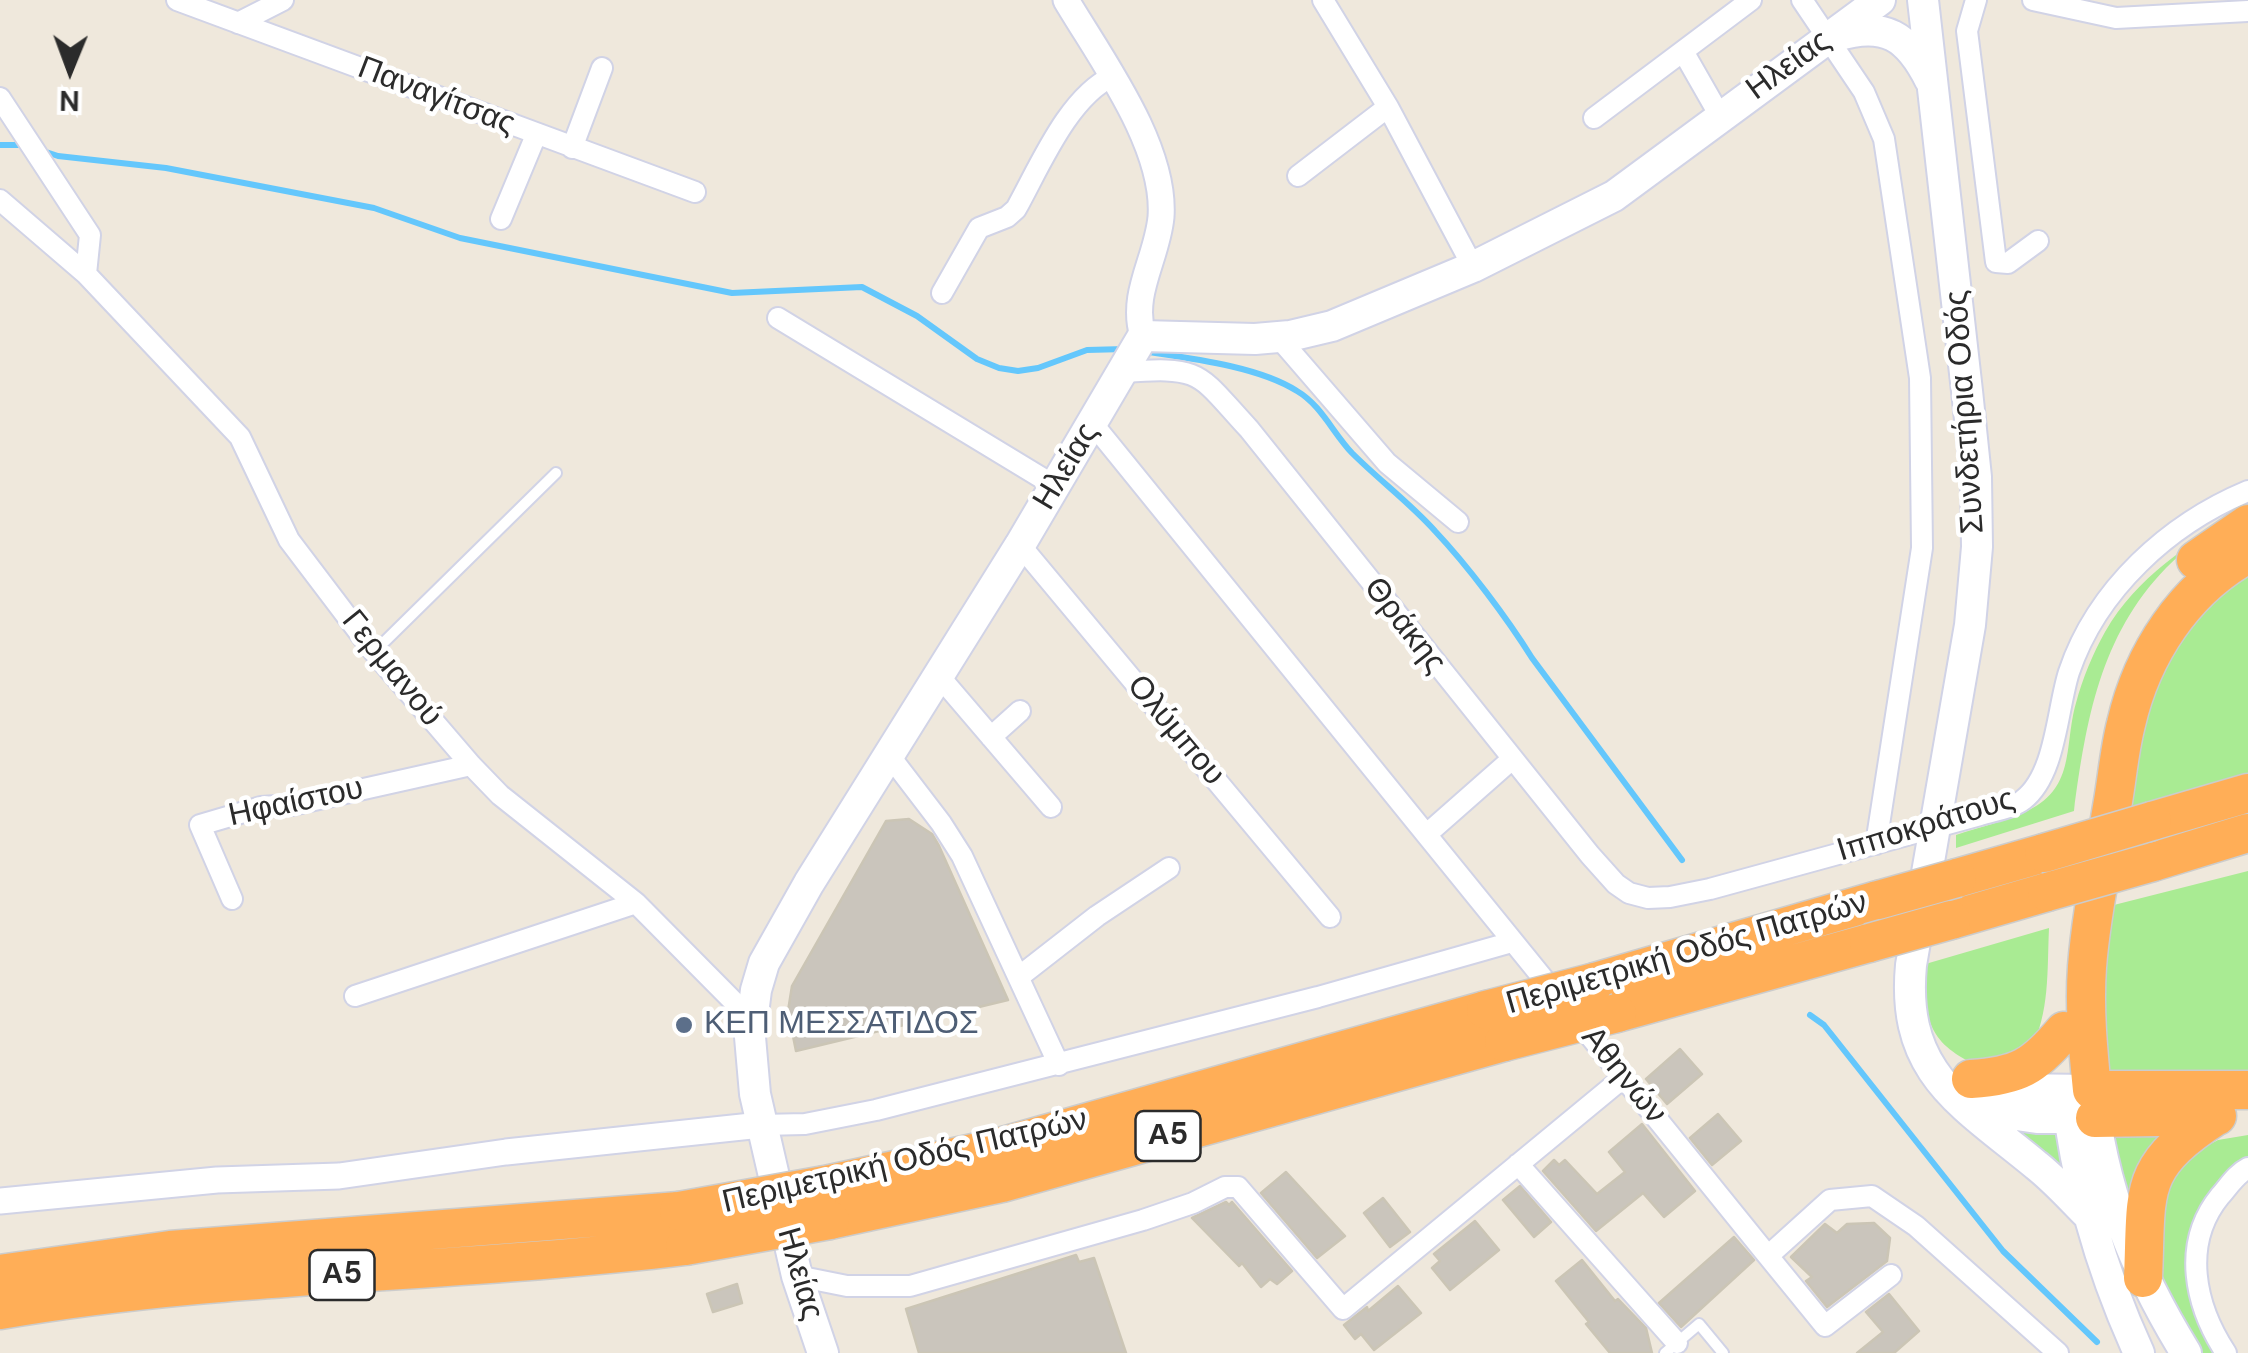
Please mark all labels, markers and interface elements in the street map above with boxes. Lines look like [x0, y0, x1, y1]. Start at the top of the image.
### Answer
north arrow [20, 20, 120, 120]
street label: Ηλείας [1740, 23, 1838, 109]
street label: Παναγίτσας [352, 49, 520, 145]
text: N [59, 82, 80, 119]
street label: Συνδετήρια Οδός [1938, 289, 1994, 535]
street label: Ηλείας [1026, 417, 1108, 517]
street label: Θράκης [1355, 571, 1453, 681]
street label: Γερμανού [333, 603, 449, 735]
street label: Ολύμπου [1118, 668, 1232, 794]
street label: Ηφαίστου [225, 770, 367, 836]
street label: Ιπποκράτους [1833, 781, 2019, 871]
street label: Περιμετρική Οδός Πατρών [1502, 884, 1872, 1024]
place label: ΚΕΠ ΜΕΣΣΑΤΙΔΟΣ [704, 1006, 979, 1044]
marker: ΚΕΠ ΜΕΣΣΑΤΙΔΟΣ [673, 1014, 695, 1036]
street label: Αθηνών [1572, 1020, 1674, 1132]
street label: Περιμετρική Οδός Πατρών [719, 1101, 1091, 1223]
road number: Α5 [1136, 1111, 1200, 1161]
street label: Ηλείας [768, 1223, 830, 1325]
road number: Α5 [310, 1250, 374, 1300]

